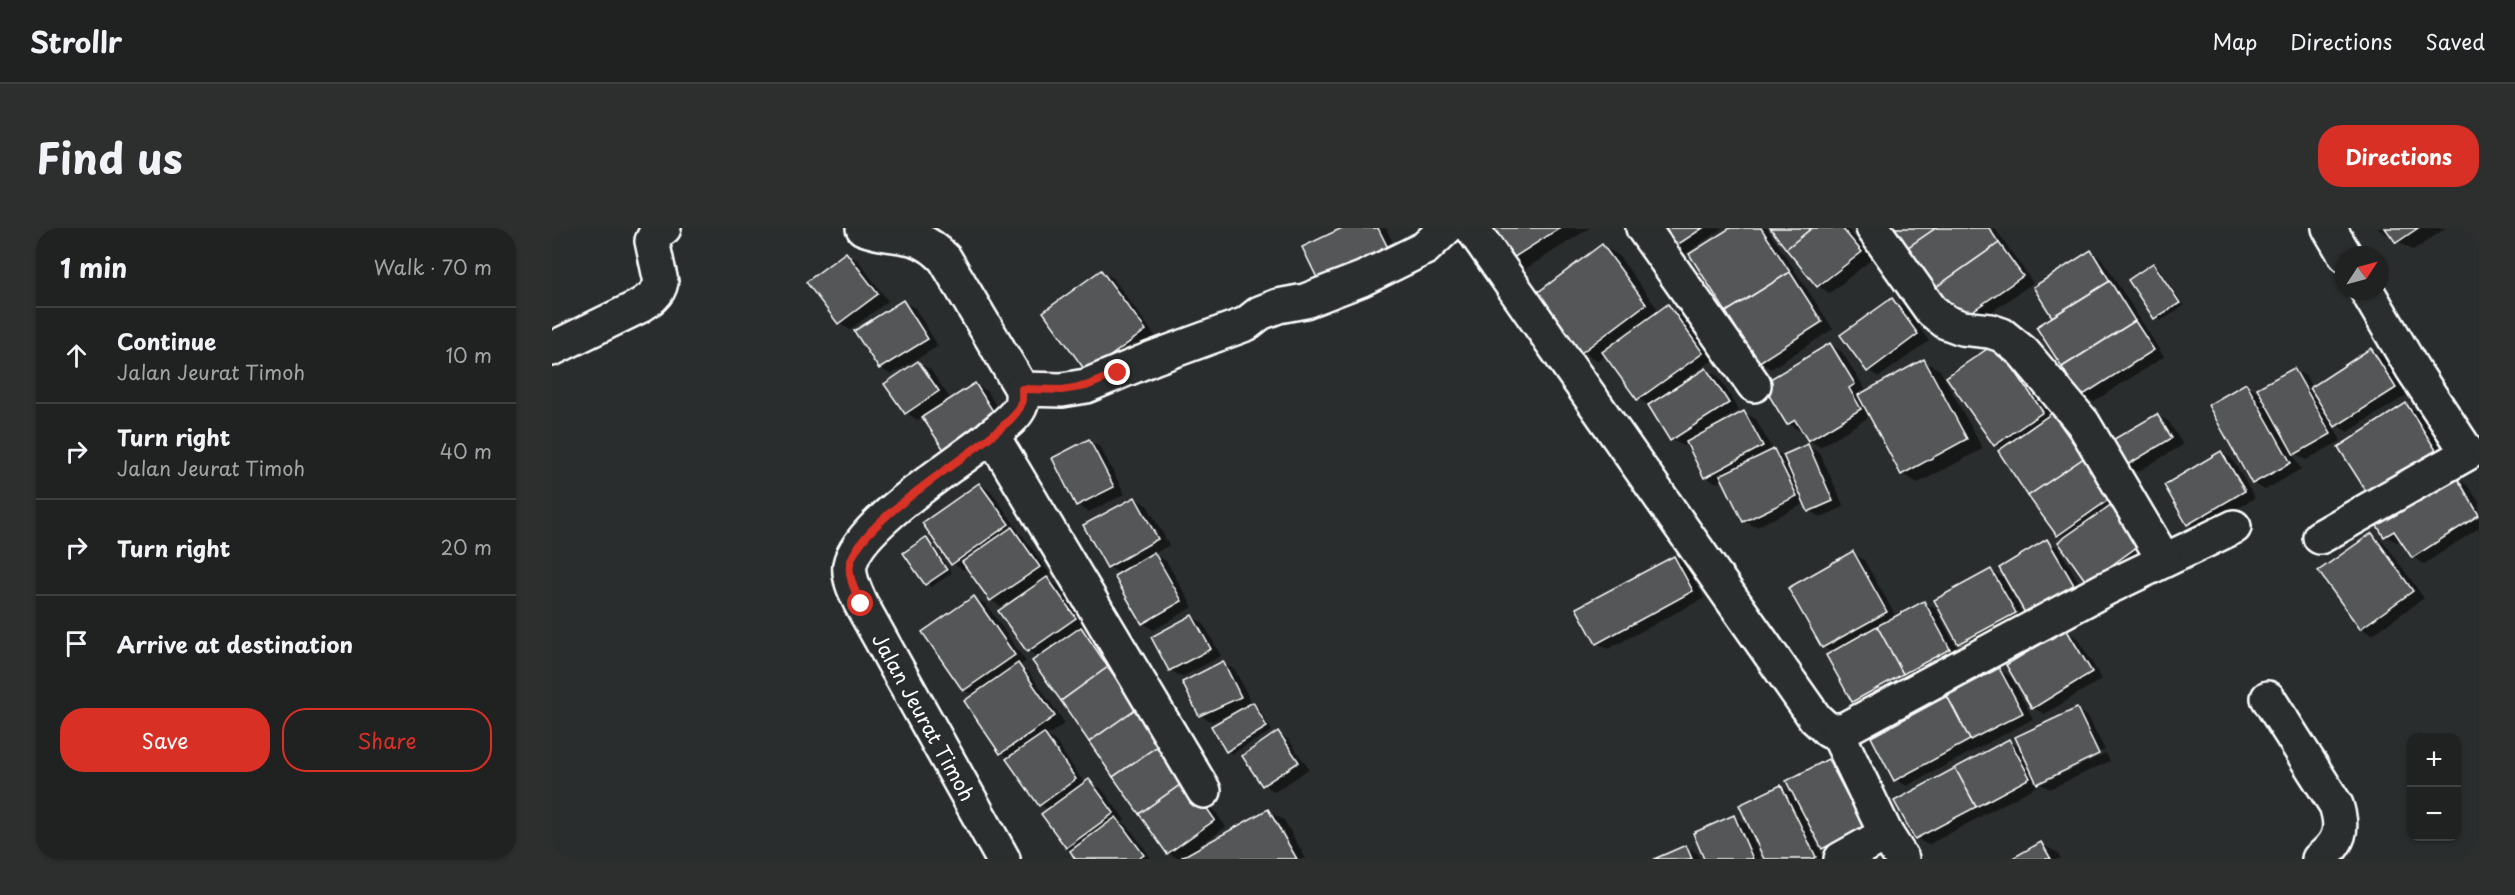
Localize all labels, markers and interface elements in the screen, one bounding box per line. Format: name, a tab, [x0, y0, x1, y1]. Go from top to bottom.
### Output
text: Strollr	[30, 20, 122, 63]
text: Map	[2212, 25, 2257, 57]
text: Directions	[2290, 25, 2392, 57]
text: Saved	[2425, 25, 2485, 57]
text: Find us	[36, 125, 183, 188]
button: Directions	[2318, 125, 2479, 187]
north arrow	[2335, 246, 2389, 300]
text: 1 min	[60, 248, 127, 287]
text: Walk · 70 m	[374, 252, 492, 282]
text: Continue	[117, 324, 216, 357]
icon: ahead	[60, 339, 93, 372]
text: 10 m	[445, 340, 492, 370]
text: Jalan Jeurat Timoh	[117, 357, 305, 387]
route end	[1104, 359, 1130, 385]
text: Turn right	[117, 420, 230, 453]
icon: right	[60, 435, 93, 468]
text: 40 m	[440, 436, 492, 466]
text: Jalan Jeurat Timoh	[117, 453, 305, 483]
icon: right	[60, 531, 93, 564]
text: Turn right	[117, 531, 230, 564]
text: 20 m	[440, 532, 492, 562]
route start	[847, 590, 873, 616]
icon: arrive	[60, 627, 93, 660]
text: Arrive at destination	[117, 627, 353, 660]
street label: Jalan Jeurat Timoh	[865, 627, 983, 807]
button: Save	[60, 708, 270, 772]
button: Share	[282, 708, 492, 772]
map controls	[2407, 733, 2461, 841]
button: +	[2407, 733, 2461, 787]
button: −	[2407, 787, 2461, 841]

